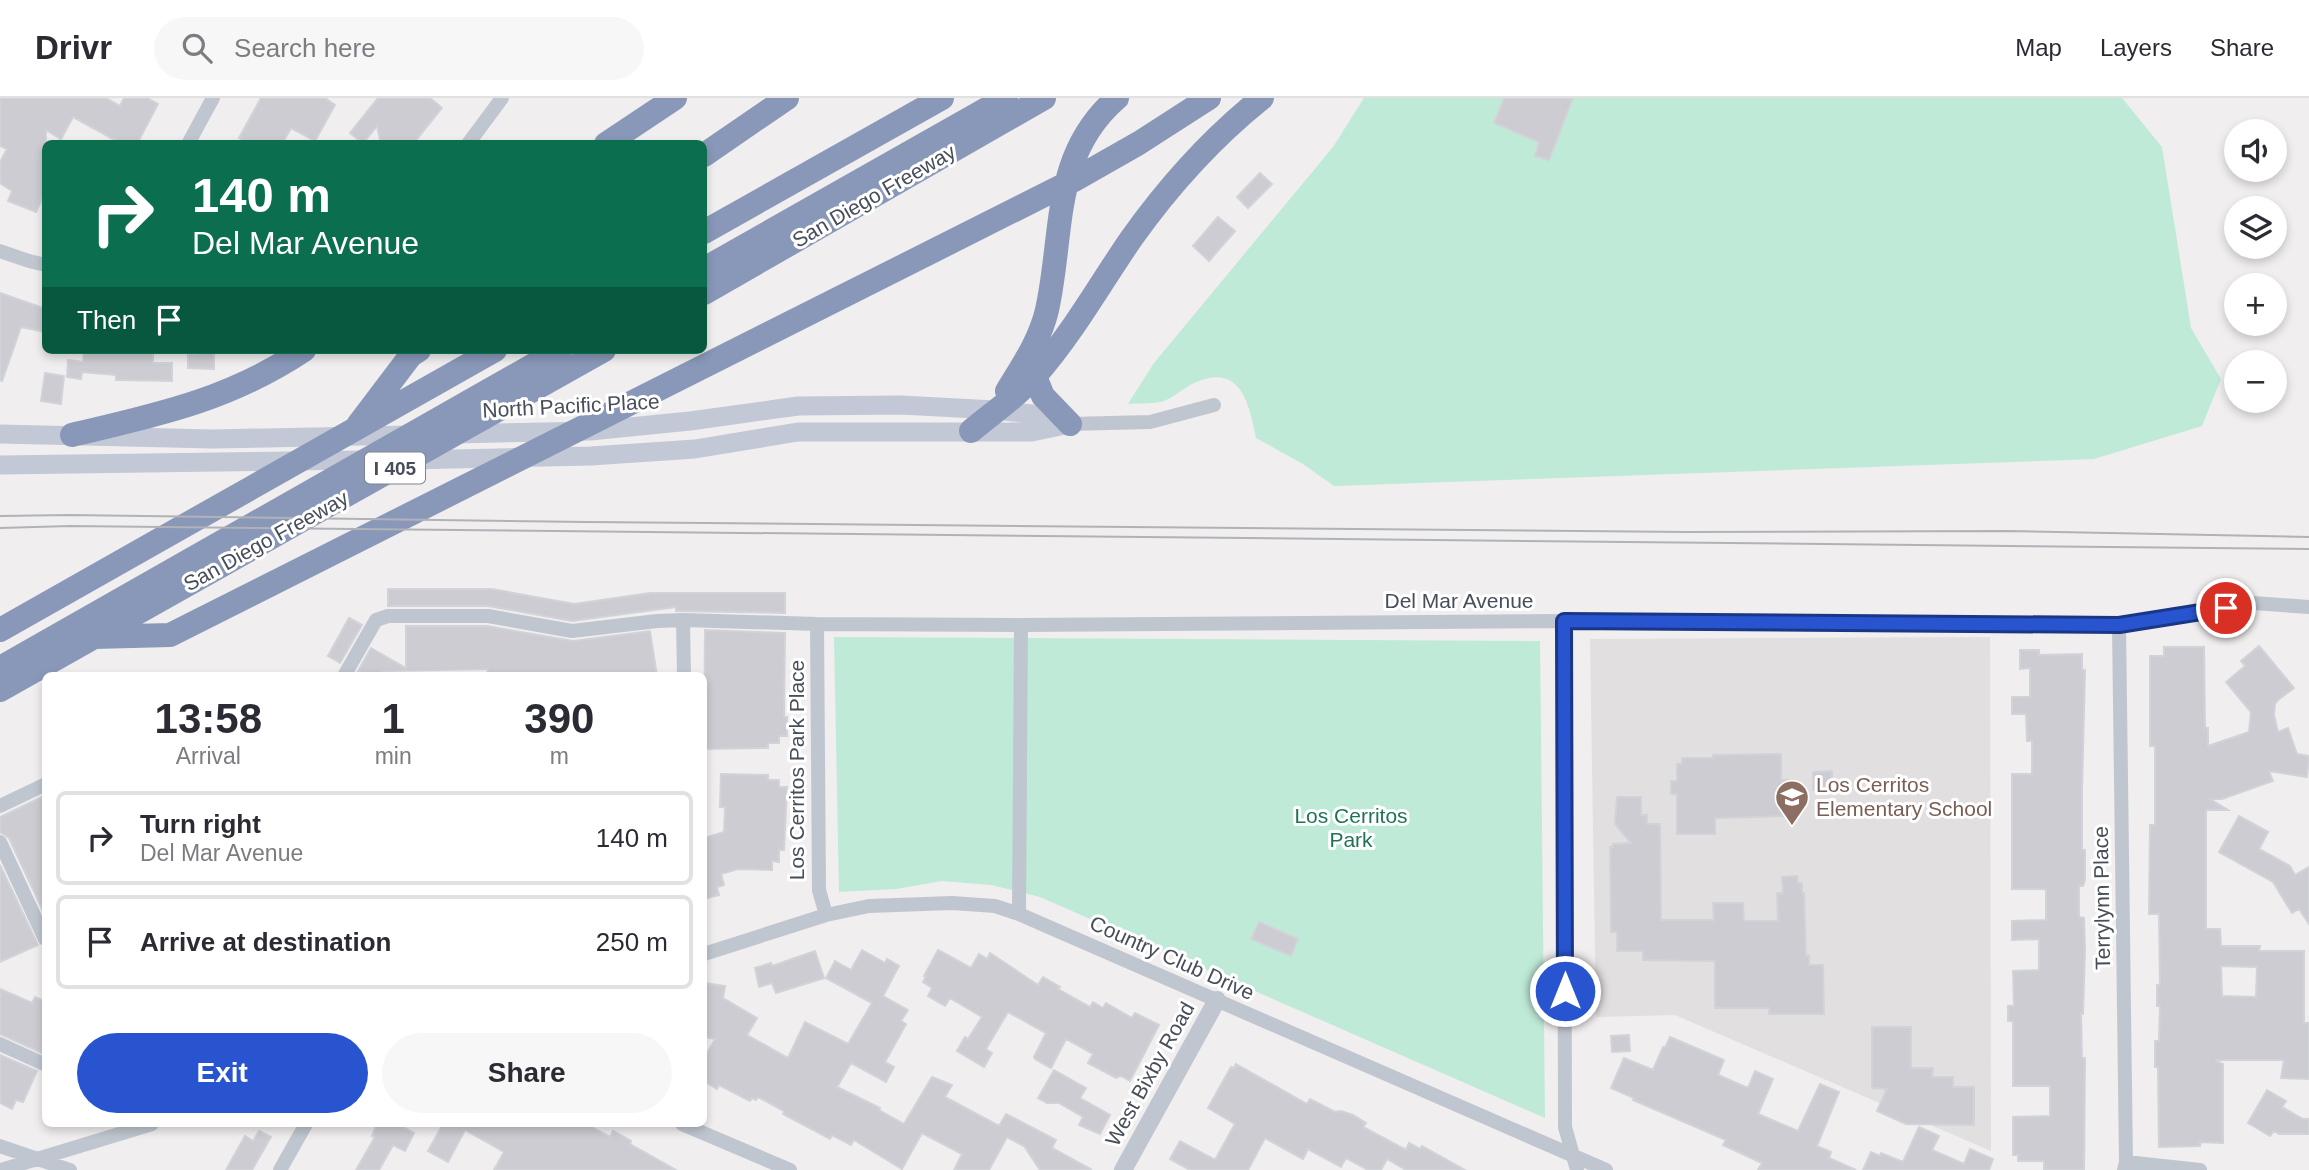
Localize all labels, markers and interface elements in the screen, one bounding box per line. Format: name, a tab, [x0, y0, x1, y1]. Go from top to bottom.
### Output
search box	[154, 17, 644, 80]
text: Drivr	[35, 29, 112, 66]
icon: search	[178, 29, 216, 67]
text: Search here	[234, 33, 376, 63]
text: Map	[2015, 34, 2062, 61]
text: Layers	[2100, 34, 2172, 61]
text: Share	[2210, 34, 2274, 61]
map controls	[2224, 119, 2287, 413]
button: sound	[2224, 119, 2287, 182]
street label: San Diego Freeway	[788, 139, 960, 252]
icon: right	[77, 168, 168, 259]
text: 140 m	[192, 168, 331, 222]
button: layers	[2224, 196, 2287, 259]
text: Del Mar Avenue	[192, 225, 419, 261]
button: +	[2224, 273, 2287, 336]
icon: arrive	[150, 301, 188, 339]
text: Then	[77, 305, 136, 335]
button: −	[2224, 350, 2287, 413]
street label: North Pacific Place	[482, 389, 660, 422]
road number: I 405	[365, 452, 425, 484]
street label: San Diego Freeway	[180, 486, 352, 595]
pin	[2196, 578, 2256, 638]
street label: Del Mar Avenue	[1384, 589, 1534, 612]
icon: arrive	[2207, 589, 2245, 627]
street label: Los Cerritos Park Place	[785, 660, 808, 880]
text: 13:58	[155, 695, 262, 742]
text: 1	[381, 695, 405, 742]
text: 390	[524, 695, 594, 742]
text: Arrival	[176, 743, 241, 769]
text: min	[375, 743, 412, 769]
text: m	[550, 743, 569, 769]
place label: Los Cerritos Elementary School	[1816, 773, 1992, 820]
school or university icon: Los Cerritos Elementary School	[1773, 778, 1811, 827]
park label: Los Cerritos Park	[1294, 804, 1408, 851]
text: Turn right	[140, 809, 261, 839]
icon: right	[81, 819, 119, 857]
text: 140 m	[596, 823, 668, 853]
street label: Terrylynn Place	[2089, 826, 2114, 970]
text: Del Mar Avenue	[140, 840, 303, 866]
street label: Country Club Drive	[1086, 911, 1258, 1004]
icon: arrive	[81, 923, 119, 961]
text: Arrive at destination	[140, 927, 391, 957]
text: 250 m	[596, 927, 668, 957]
position arrow	[1528, 954, 1602, 1028]
street label: West Bixby Road	[1101, 998, 1199, 1150]
button: Exit	[77, 1033, 368, 1113]
button: Share	[382, 1033, 672, 1113]

